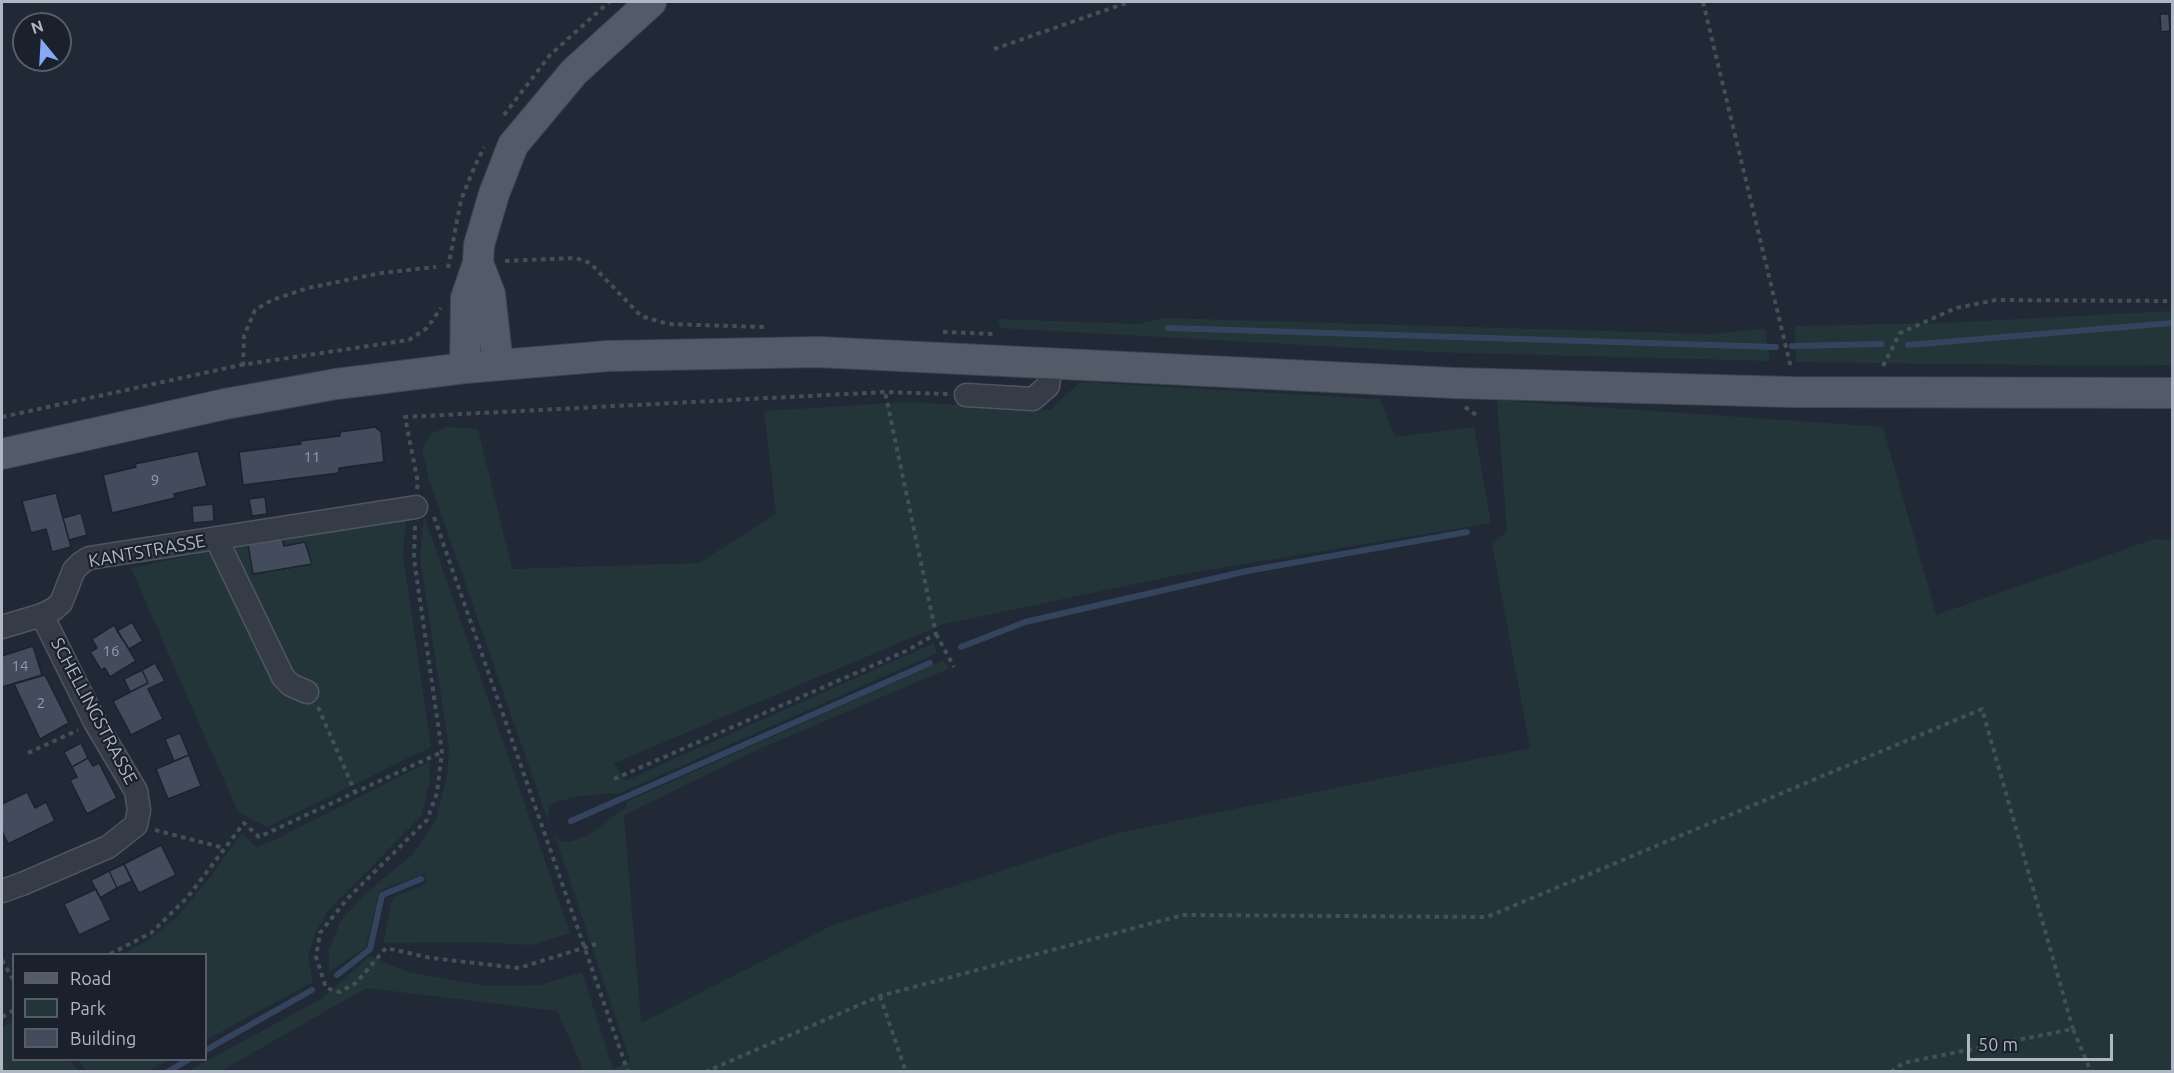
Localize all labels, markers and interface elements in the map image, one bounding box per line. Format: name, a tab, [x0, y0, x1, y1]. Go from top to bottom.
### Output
north arrow	[12, 12, 72, 72]
text: N	[29, 16, 46, 37]
house number: 11	[304, 448, 320, 466]
house number: 9	[151, 471, 159, 489]
street label: KANTSTRASSE	[87, 530, 207, 572]
street label: SCHELLINGSTRASSE	[46, 634, 142, 788]
house number: 16	[103, 642, 119, 660]
house number: 14	[12, 657, 28, 675]
house number: 2	[37, 694, 45, 712]
legend	[12, 953, 207, 1061]
text: Road	[70, 968, 112, 988]
text: Park	[70, 998, 106, 1018]
scale bar	[1970, 1022, 2116, 1060]
text: Building	[70, 1028, 136, 1048]
text: 50 m	[1978, 1034, 2018, 1054]

